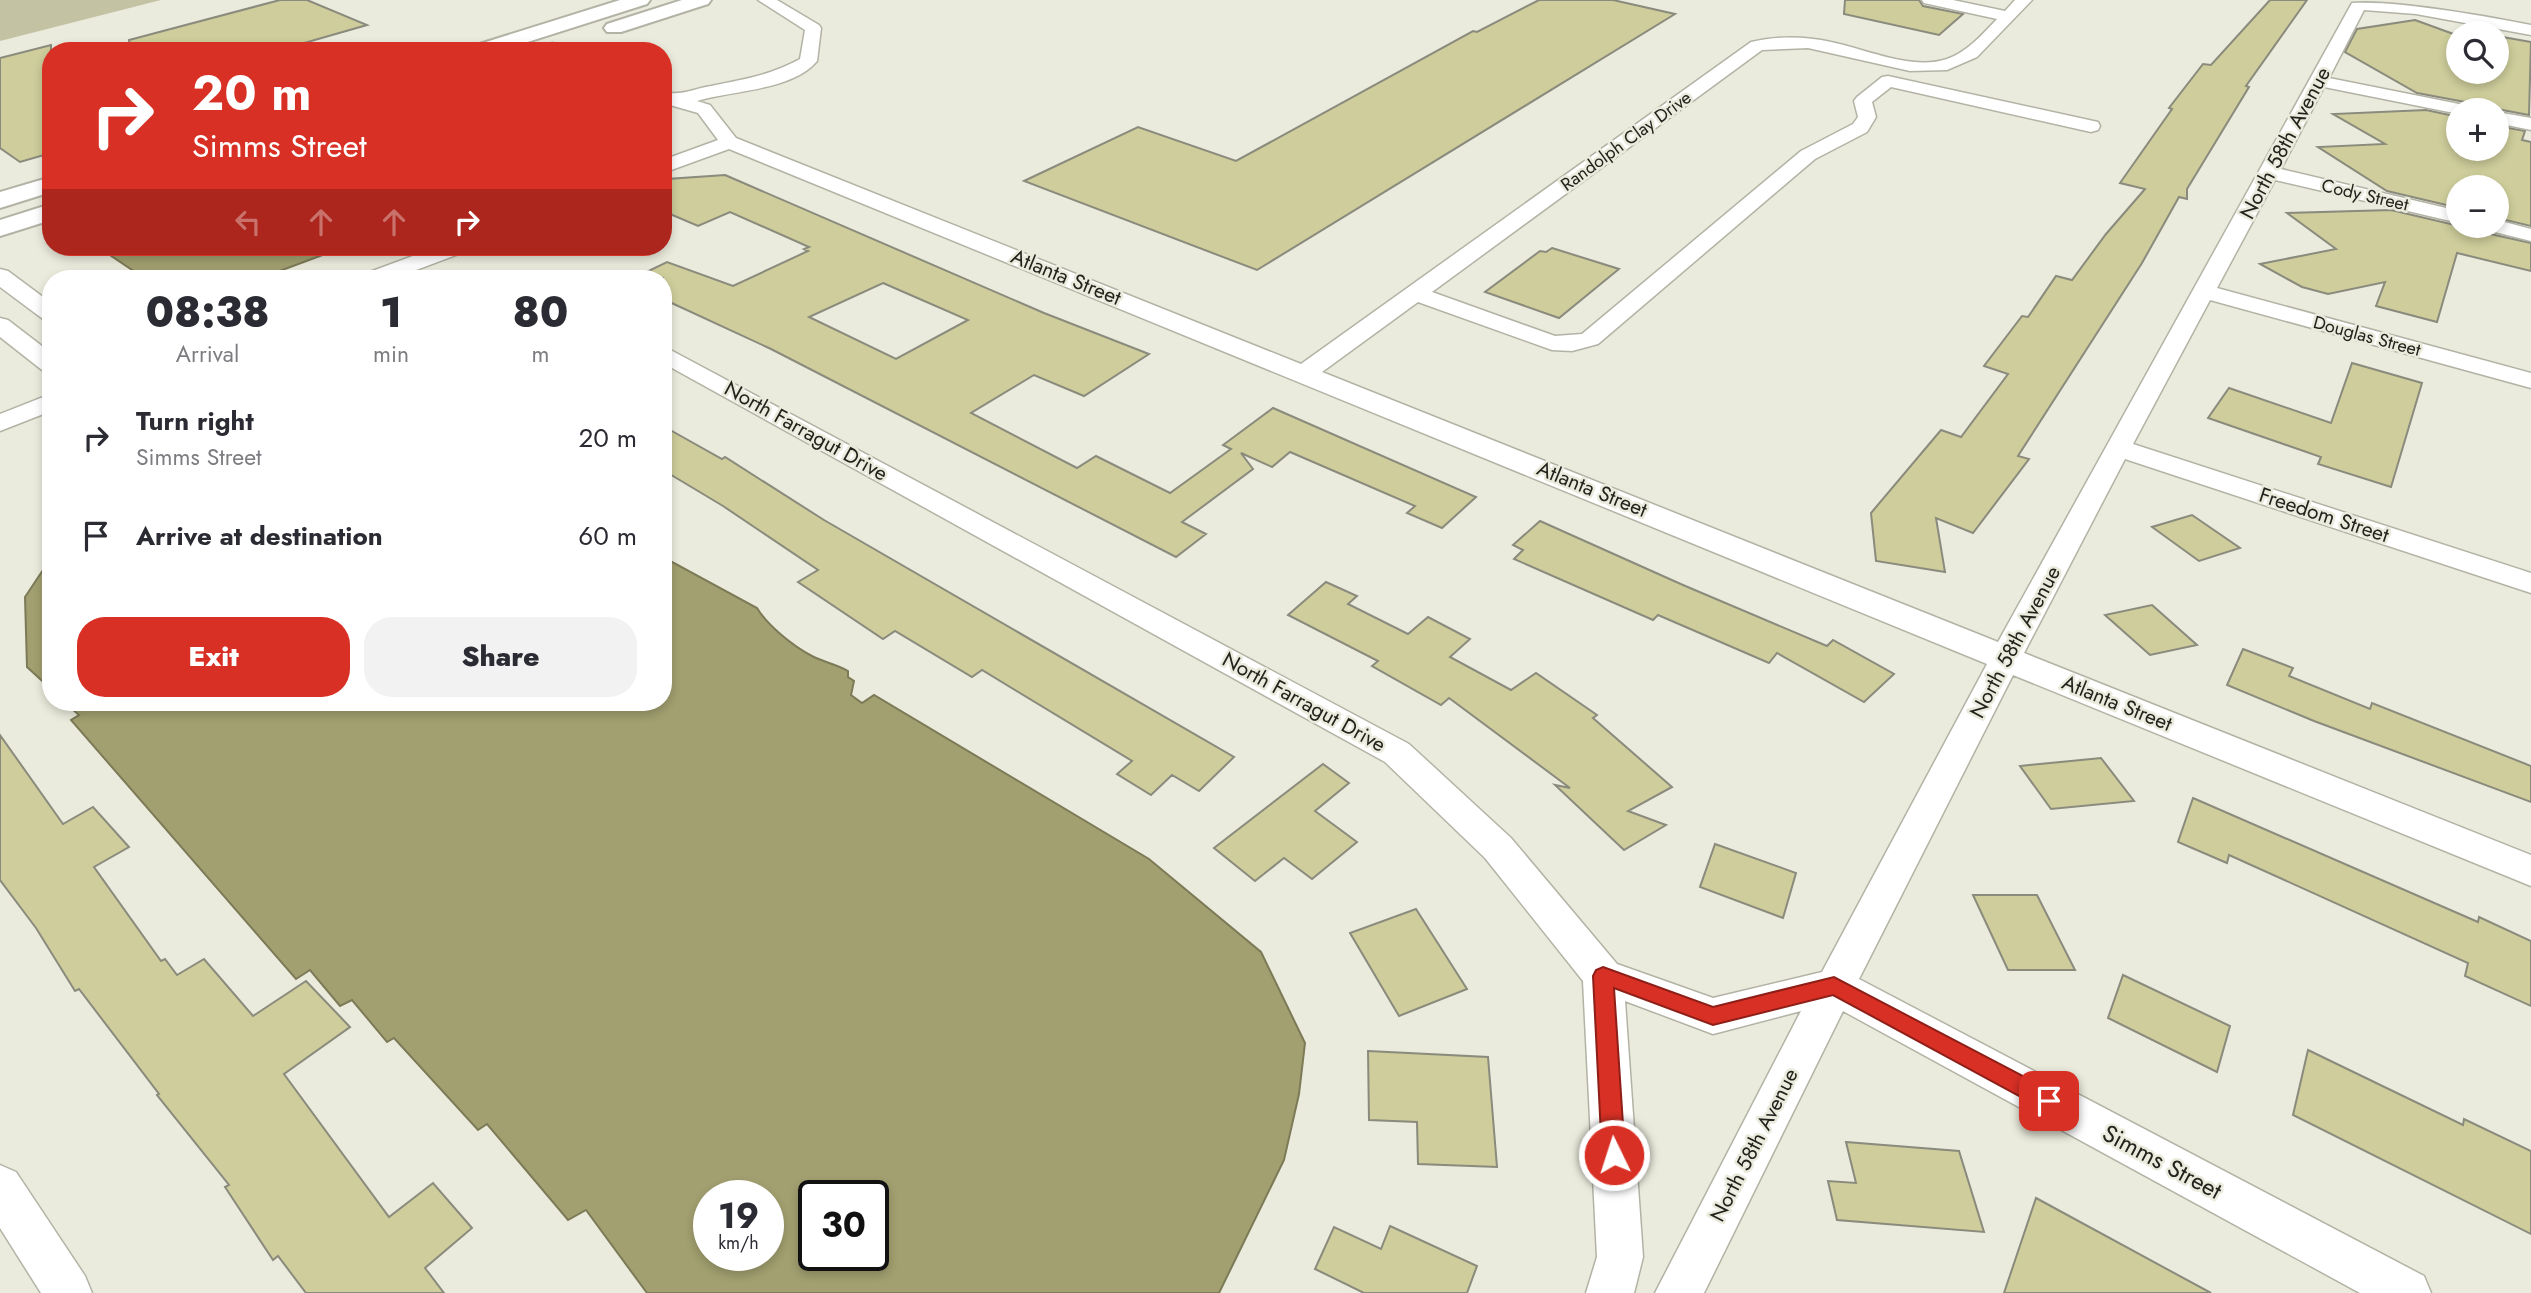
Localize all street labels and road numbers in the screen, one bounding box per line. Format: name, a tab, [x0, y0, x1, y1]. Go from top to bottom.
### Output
street label: North 58th Avenue	[2232, 61, 2338, 224]
street label: Randolph Clay Drive	[1555, 85, 1697, 197]
street label: Cody Street	[2319, 172, 2412, 218]
street label: Atlanta Street	[1006, 241, 1126, 313]
street label: Douglas Street	[2310, 309, 2424, 363]
street label: North Farragut Drive	[719, 374, 893, 489]
street label: Atlanta Street	[1532, 453, 1652, 525]
street label: Freedom Street	[2255, 480, 2393, 550]
street label: North 58th Avenue	[1962, 560, 2068, 723]
street label: North Farragut Drive	[1217, 645, 1391, 760]
street label: Atlanta Street	[2057, 667, 2177, 739]
street label: North 58th Avenue	[1702, 1063, 1806, 1227]
street label: Simms Street	[2096, 1115, 2228, 1208]

